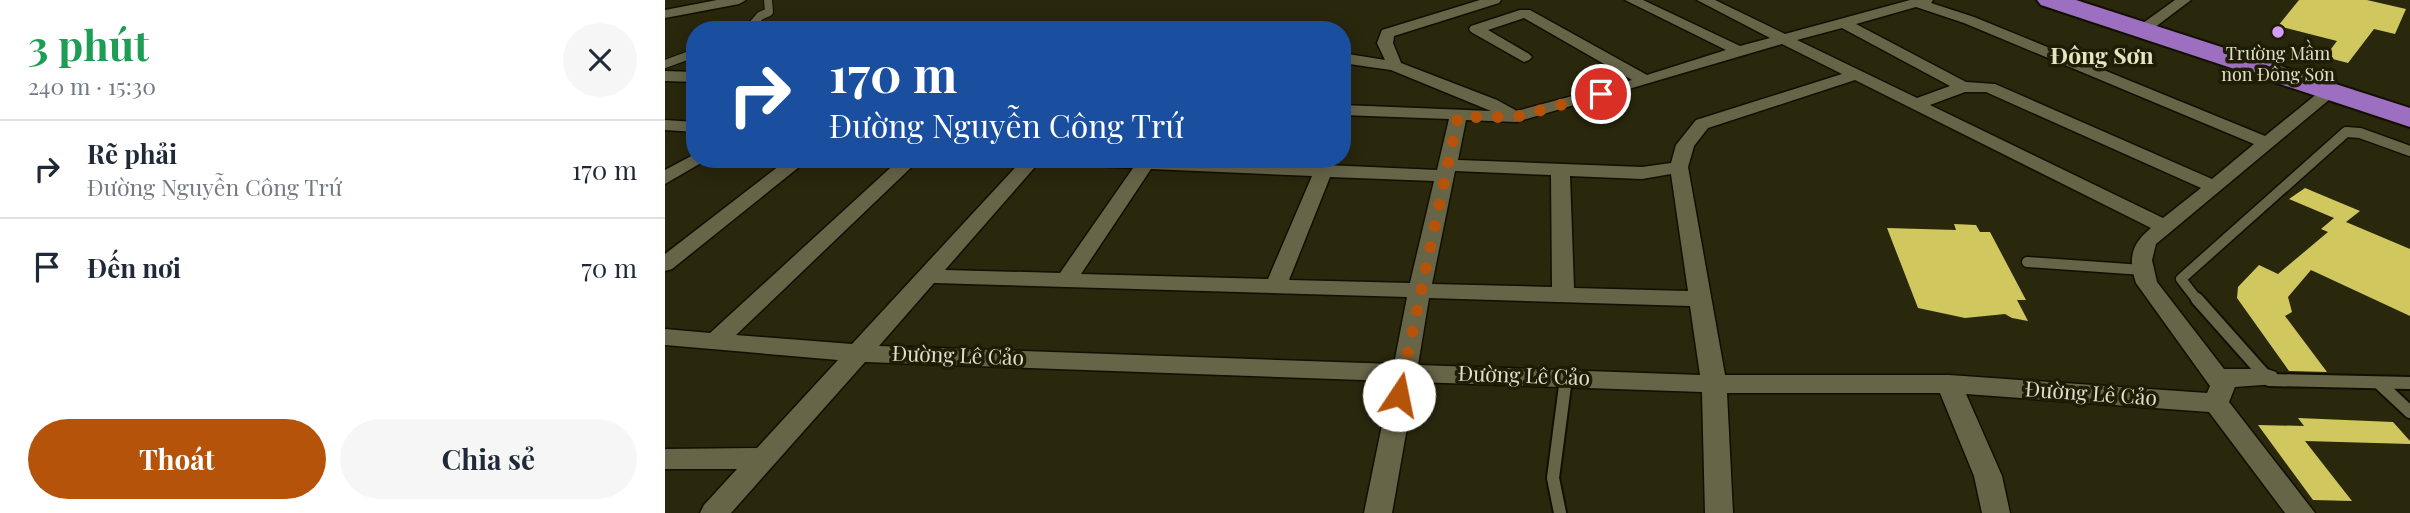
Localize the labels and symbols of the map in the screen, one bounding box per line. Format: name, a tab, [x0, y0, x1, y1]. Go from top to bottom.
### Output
marker: Trường Mầm non Đông Sơn	[2270, 24, 2286, 40]
district label: Đông Sơn	[2050, 39, 2154, 70]
place label: Trường Mầm non Đông Sơn	[2221, 39, 2335, 86]
pin	[1571, 64, 1631, 124]
street label: Đường Lê Cảo	[892, 338, 1025, 370]
position arrow	[1362, 358, 1436, 432]
street label: Đường Lê Cảo	[1458, 358, 1591, 390]
street label: Đường Lê Cảo	[2024, 373, 2158, 411]

